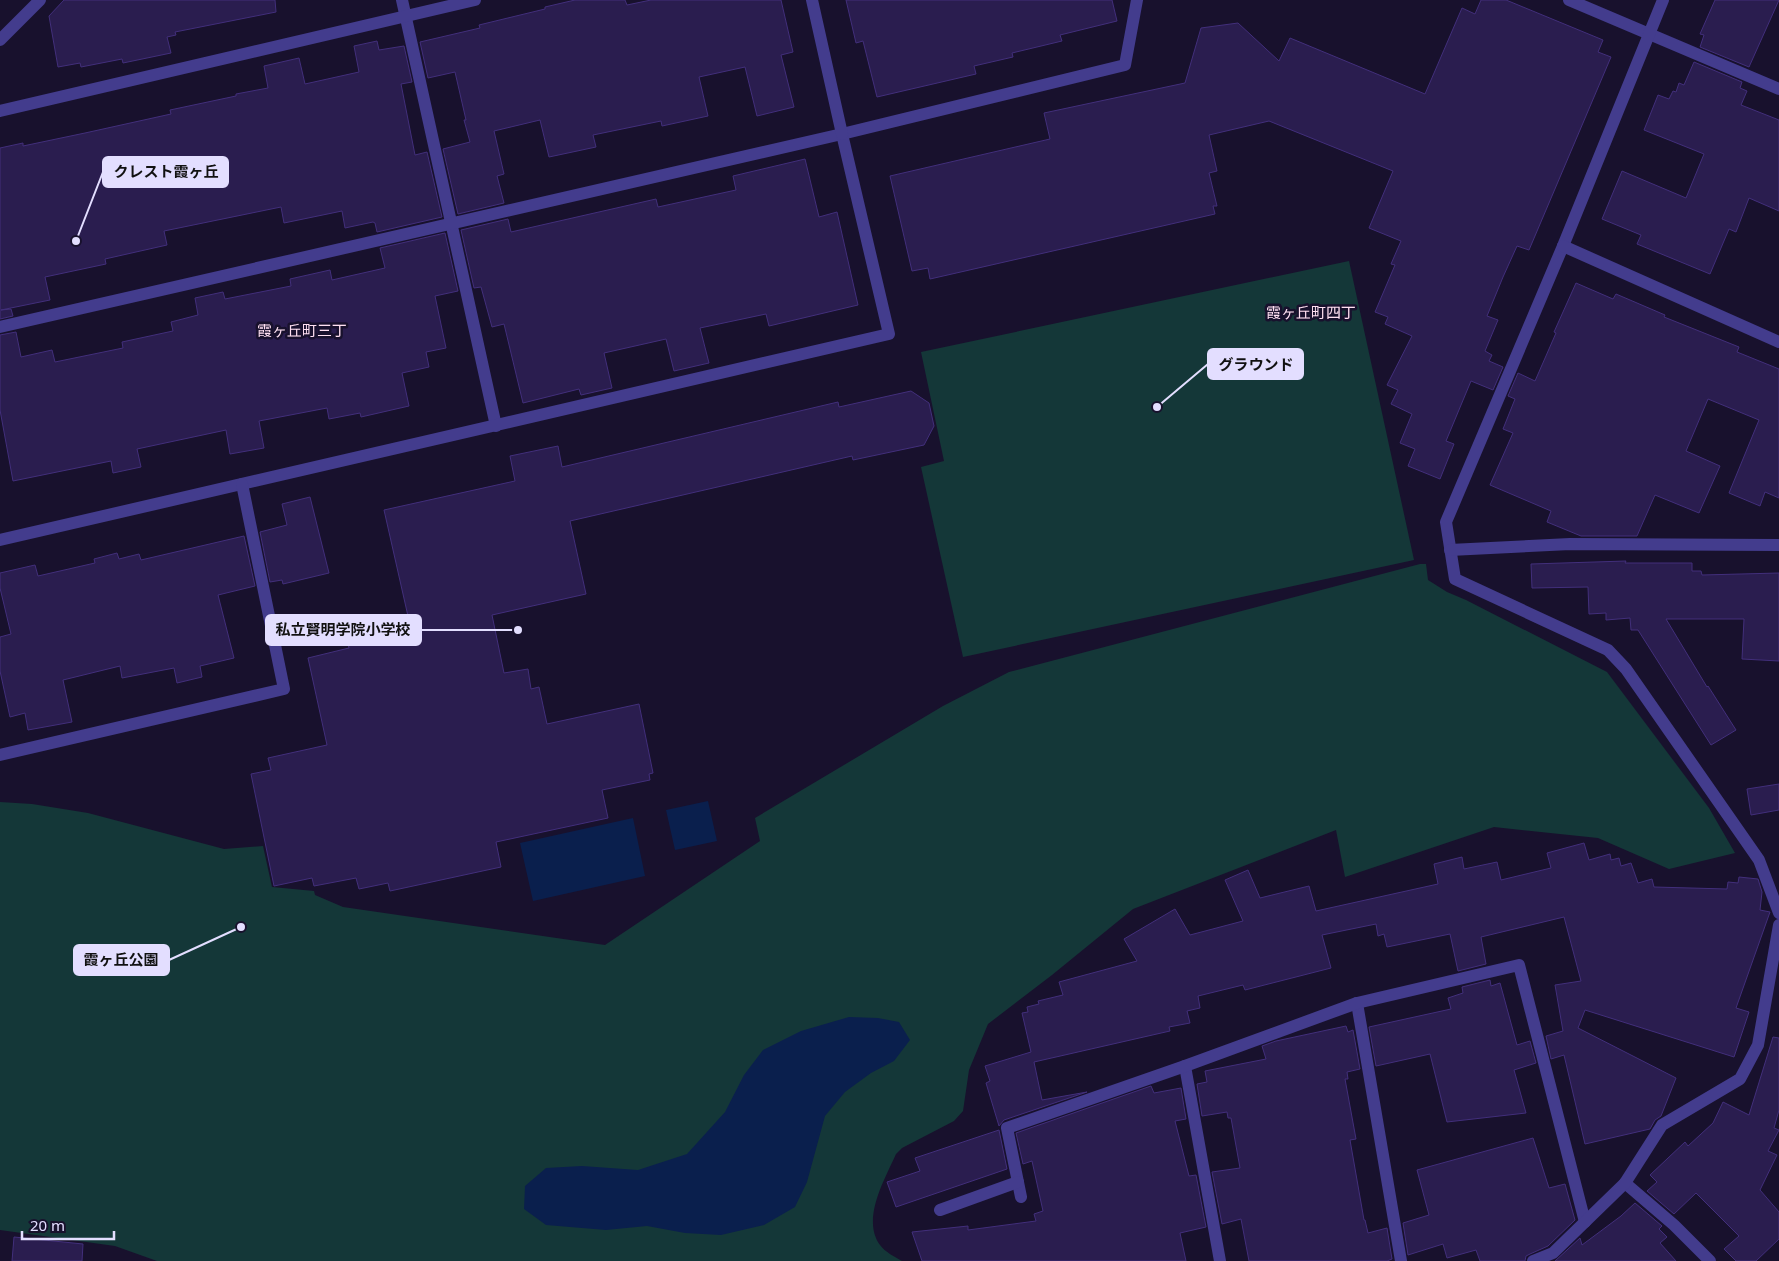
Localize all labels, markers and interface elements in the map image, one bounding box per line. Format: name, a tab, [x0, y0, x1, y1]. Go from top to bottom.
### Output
callout: クレスト霞ヶ丘	[103, 157, 228, 187]
text: クレスト霞ヶ丘	[113, 161, 219, 181]
district label: 霞ヶ丘町四丁	[1266, 302, 1356, 322]
district label: 霞ヶ丘町三丁	[257, 320, 347, 340]
callout: グラウンド	[1208, 349, 1303, 379]
text: グラウンド	[1218, 354, 1294, 374]
callout: 私立賢明学院小学校	[266, 615, 421, 645]
text: 私立賢明学院小学校	[275, 619, 411, 639]
callout: 霞ヶ丘公園	[74, 945, 169, 975]
text: 霞ヶ丘公園	[83, 949, 159, 969]
scale bar	[22, 1208, 115, 1240]
text: 20 m	[30, 1215, 65, 1235]

